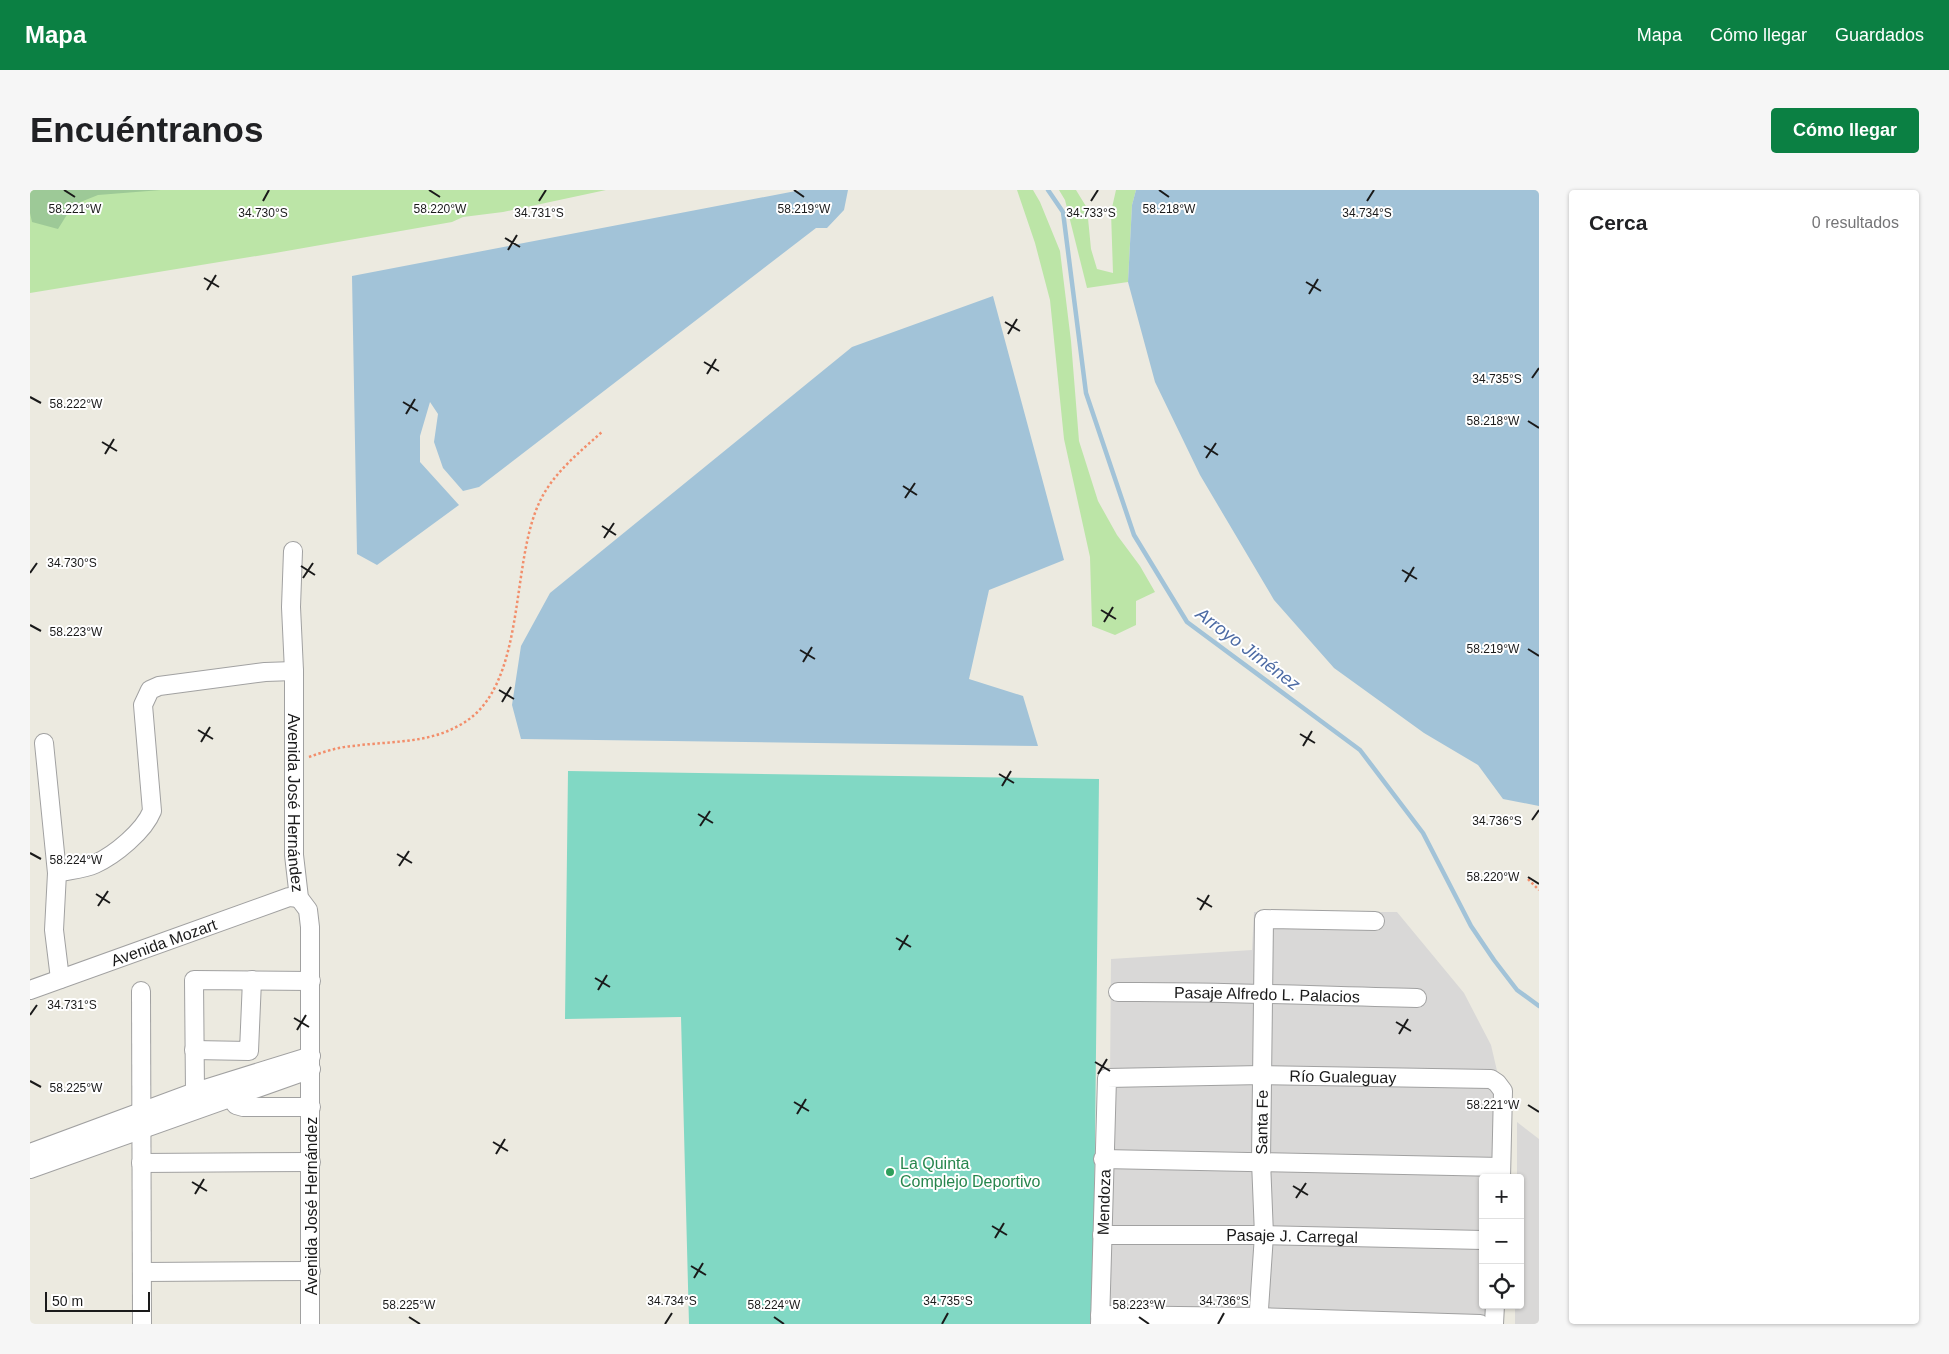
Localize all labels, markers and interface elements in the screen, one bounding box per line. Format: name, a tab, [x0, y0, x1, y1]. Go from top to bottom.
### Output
text: Mapa	[25, 21, 86, 48]
text: Mapa	[1637, 25, 1682, 45]
text: Cómo llegar	[1710, 25, 1807, 45]
text: Guardados	[1835, 25, 1924, 45]
button: Cómo llegar	[1771, 108, 1919, 153]
text: Encuéntranos	[30, 110, 263, 149]
text: 58.221°W	[49, 202, 102, 216]
text: 58.220°W	[414, 202, 467, 216]
text: 58.219°W	[778, 202, 831, 216]
text: 58.218°W	[1143, 202, 1196, 216]
text: 34.730°S	[238, 206, 288, 220]
text: 34.731°S	[514, 206, 564, 220]
text: 34.733°S	[1066, 206, 1116, 220]
text: 34.734°S	[1342, 206, 1392, 220]
text: Cerca	[1589, 211, 1647, 234]
text: 0 resultados	[1812, 214, 1899, 231]
text: 34.735°S	[1472, 372, 1522, 386]
text: 58.222°W	[50, 397, 103, 411]
text: 58.218°W	[1467, 414, 1520, 428]
text: 34.730°S	[47, 556, 97, 570]
water label: Arroyo Jiménez	[1191, 603, 1304, 695]
text: 58.223°W	[50, 625, 103, 639]
text: 58.219°W	[1467, 642, 1520, 656]
street label: Avenida José Hernández	[286, 714, 307, 893]
text: 34.736°S	[1472, 814, 1522, 828]
text: 58.224°W	[50, 853, 103, 867]
text: 58.220°W	[1467, 870, 1520, 884]
street label: Avenida Mozart	[109, 915, 219, 969]
street label: Pasaje Alfredo L. Palacios	[1174, 984, 1360, 1005]
text: 34.731°S	[47, 998, 97, 1012]
street label: Río Gualeguay	[1289, 1067, 1396, 1086]
text: 58.225°W	[50, 1081, 103, 1095]
street label: Santa Fe	[1253, 1090, 1270, 1155]
text: 58.221°W	[1467, 1098, 1520, 1112]
street label: Avenida José Hernández	[303, 1117, 320, 1295]
place label: La Quinta Complejo Deportivo	[900, 1155, 1041, 1190]
marker: La Quinta Complejo Deportivo	[884, 1166, 896, 1178]
street label: Mendoza	[1094, 1169, 1113, 1235]
map controls	[1479, 1174, 1524, 1309]
button: +	[1479, 1174, 1524, 1219]
button: −	[1479, 1219, 1524, 1264]
street label: Pasaje J. Carregal	[1226, 1226, 1358, 1246]
button: locate	[1479, 1264, 1524, 1309]
scale bar	[45, 1289, 150, 1312]
text: 50 m	[52, 1293, 83, 1309]
text: 34.734°S	[647, 1294, 697, 1308]
text: 34.735°S	[923, 1294, 973, 1308]
text: 34.736°S	[1199, 1294, 1249, 1308]
text: 58.225°W	[383, 1298, 436, 1312]
text: 58.224°W	[748, 1298, 801, 1312]
text: 58.223°W	[1113, 1298, 1166, 1312]

